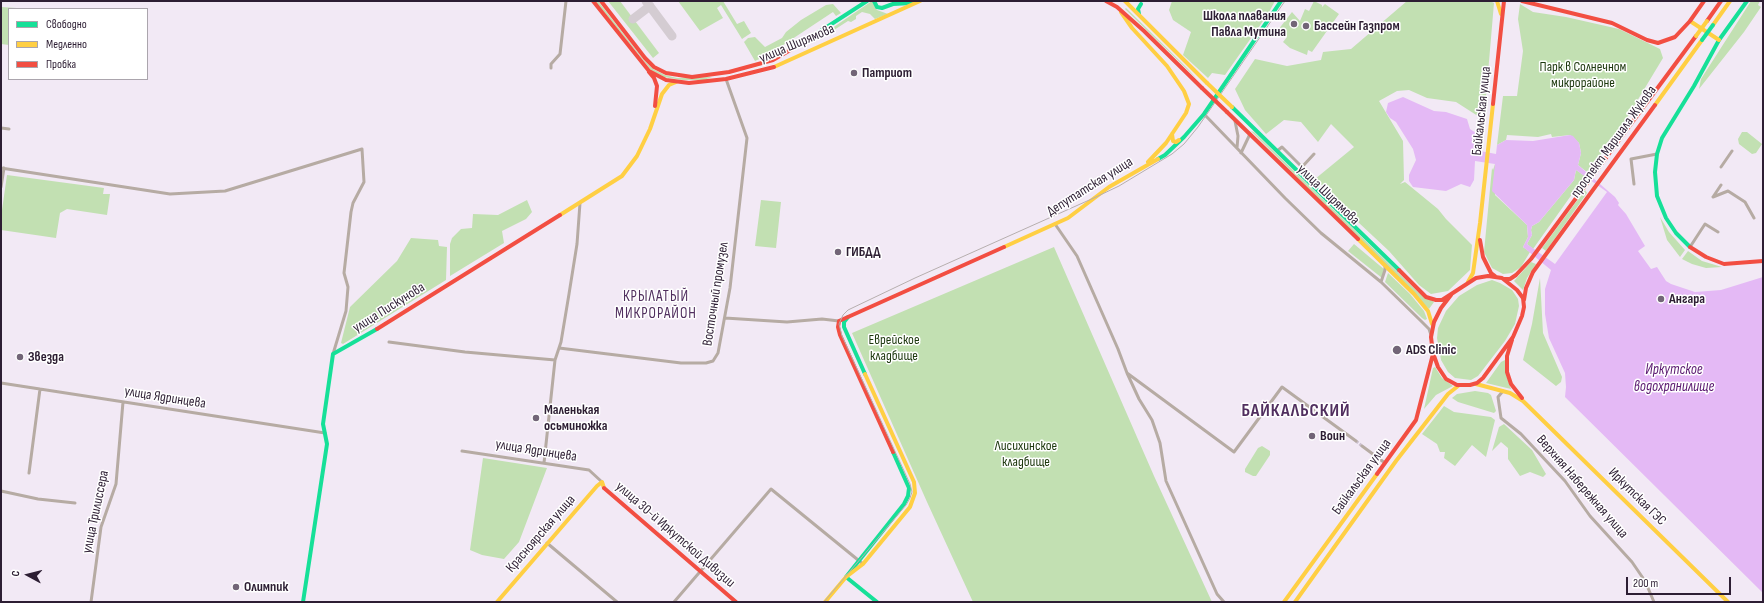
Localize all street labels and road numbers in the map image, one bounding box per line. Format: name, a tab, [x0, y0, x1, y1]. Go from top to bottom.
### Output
street label: улица Ширямова	[757, 21, 837, 67]
street label: Байкальская улица	[1469, 66, 1495, 156]
street label: проспект Маршала Жукова	[1568, 83, 1660, 201]
street label: Депутатская улица	[1044, 154, 1136, 220]
street label: улица Ширямова	[1293, 161, 1363, 229]
street label: Восточный промузел	[699, 241, 733, 347]
street label: улица Пискунова	[350, 279, 428, 337]
street label: улица Ядринцева	[123, 383, 207, 413]
street label: Верхняя Набережная улица	[1533, 432, 1631, 542]
street label: улица Ядринцева	[494, 436, 578, 466]
street label: Байкальская улица	[1329, 436, 1395, 518]
street label: Иркутская ГЭС	[1605, 465, 1669, 529]
street label: улица Трилиссера	[79, 469, 113, 555]
street label: улица 30-й Иркутской Дивизии	[612, 478, 738, 592]
street label: Красноярская улица	[503, 492, 579, 576]

